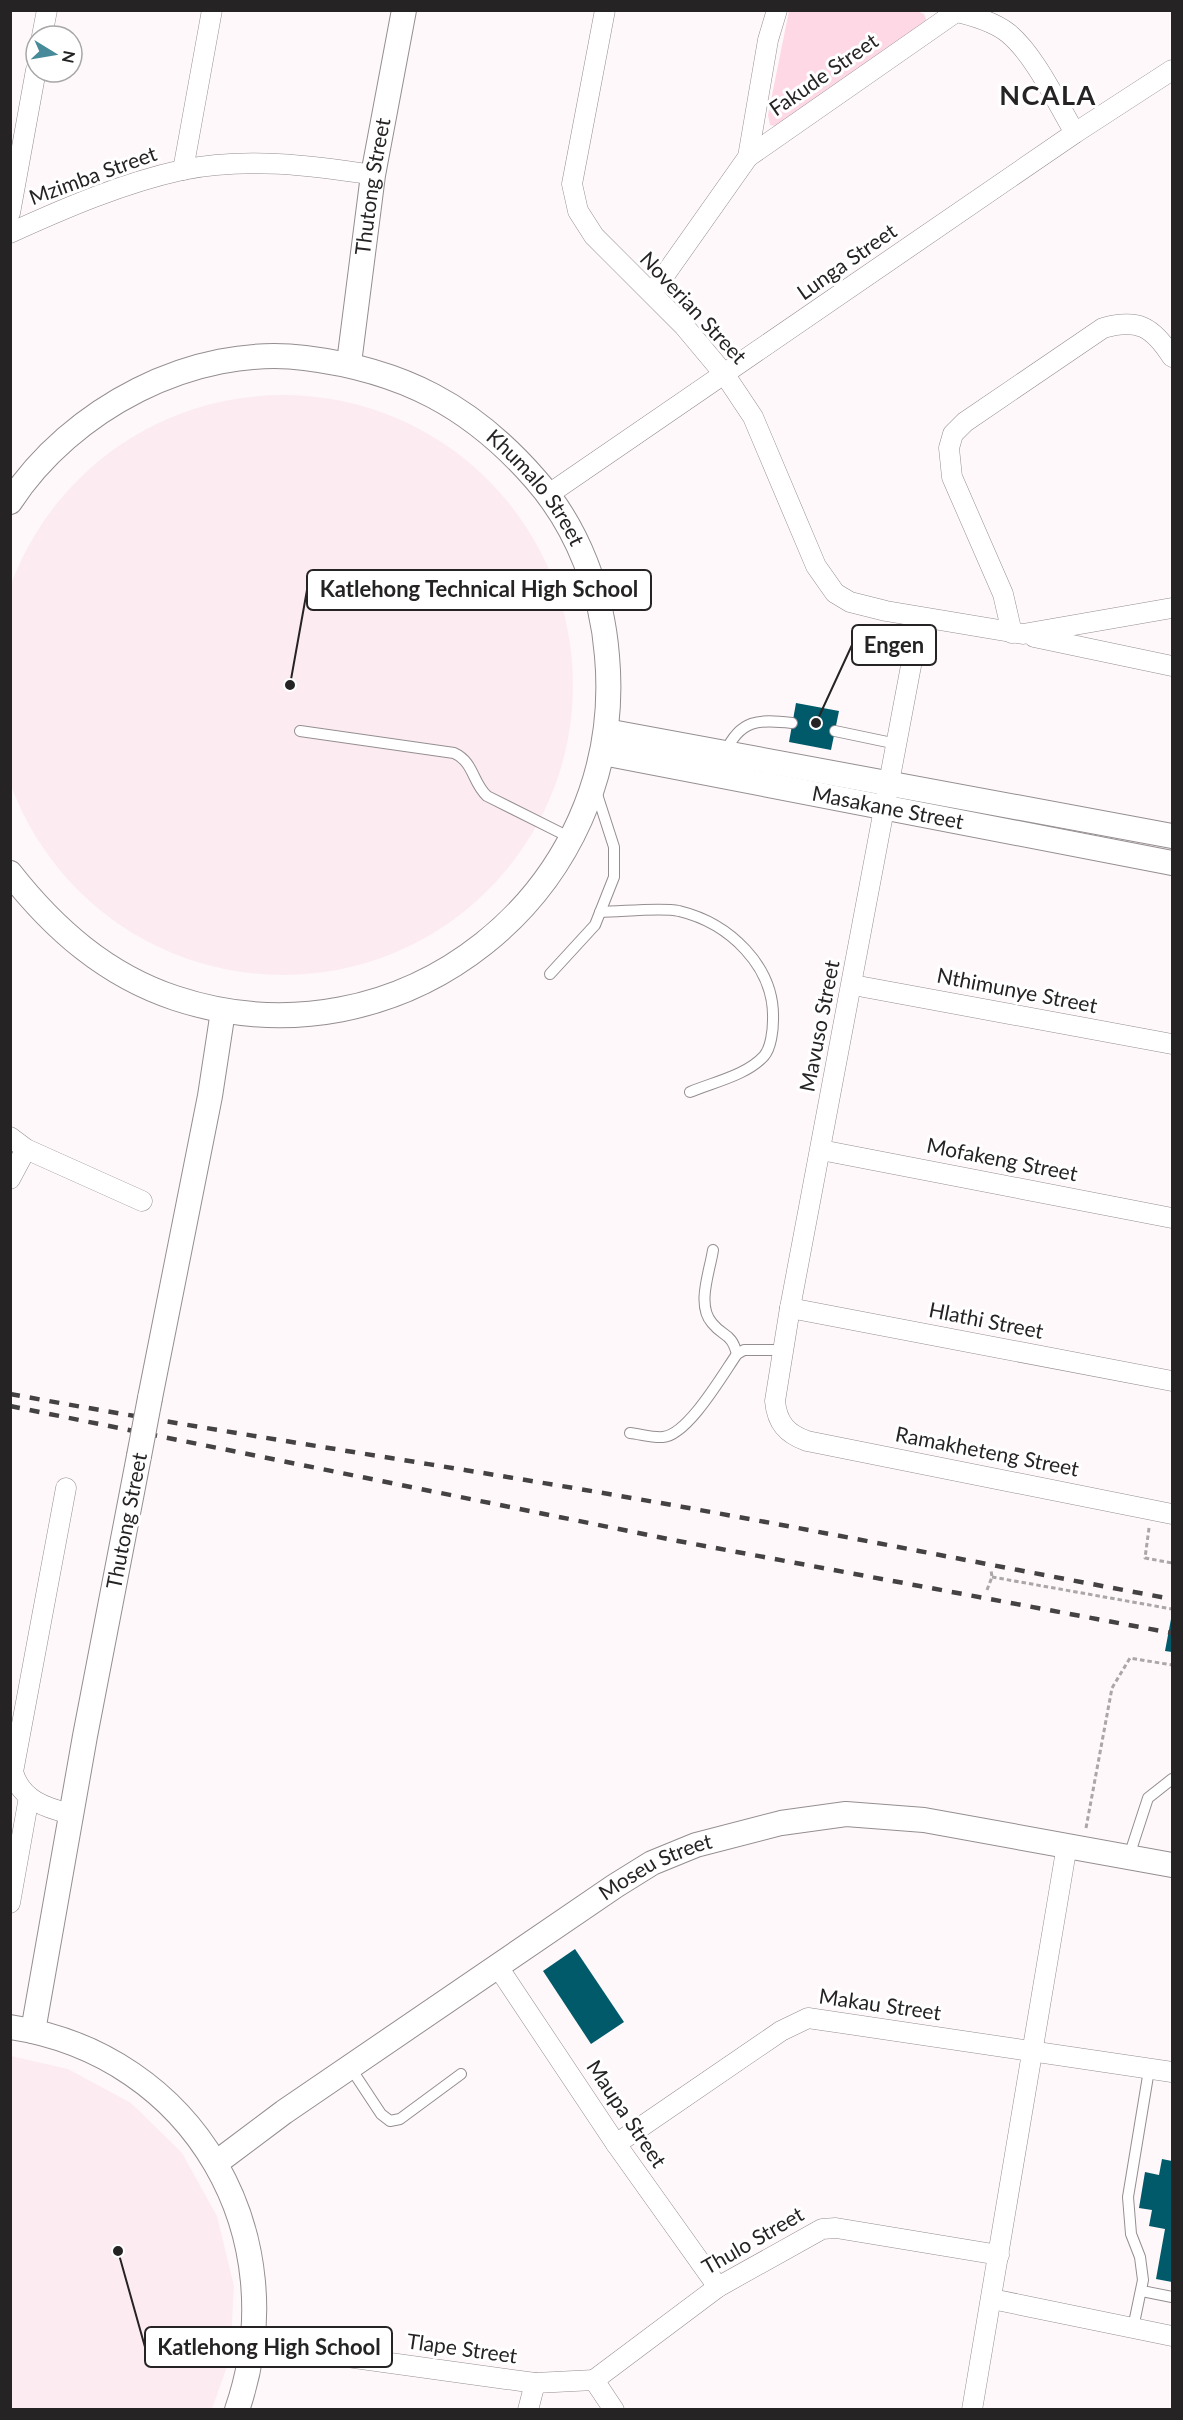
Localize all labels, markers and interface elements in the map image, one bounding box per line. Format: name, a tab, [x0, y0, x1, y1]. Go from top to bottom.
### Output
north arrow	[24, 24, 84, 84]
street label: Fakude Street	[764, 27, 883, 120]
text: N	[59, 49, 80, 65]
district label: NCALA	[999, 78, 1097, 111]
street label: Thutong Street	[349, 115, 395, 256]
street label: Mzimba Street	[25, 140, 160, 209]
street label: Lunga Street	[792, 217, 901, 304]
street label: Noverian Street	[636, 246, 753, 369]
street label: Khumalo Street	[482, 423, 591, 550]
callout: Katlehong Technical High School	[307, 570, 651, 610]
text: Katlehong Technical High School	[320, 575, 638, 602]
callout: Engen	[852, 625, 936, 665]
text: Engen	[864, 631, 924, 658]
street label: Masakane Street	[810, 780, 966, 834]
street label: Mavuso Street	[794, 957, 844, 1094]
street label: Nthimunye Street	[935, 962, 1100, 1017]
street label: Mofakeng Street	[925, 1132, 1080, 1185]
street label: Hlathi Street	[927, 1296, 1046, 1343]
street label: Ramakheteng Street	[893, 1420, 1082, 1481]
street label: Thutong Street	[100, 1450, 151, 1591]
street label: Moseu Street	[593, 1827, 715, 1904]
street label: Makau Street	[818, 1983, 943, 2025]
street label: Maupa Street	[582, 2055, 673, 2172]
street label: Thulo Street	[697, 2200, 808, 2279]
callout: Katlehong High School	[145, 2327, 392, 2367]
street label: Tlape Street	[405, 2327, 519, 2368]
text: Katlehong High School	[157, 2333, 381, 2360]

